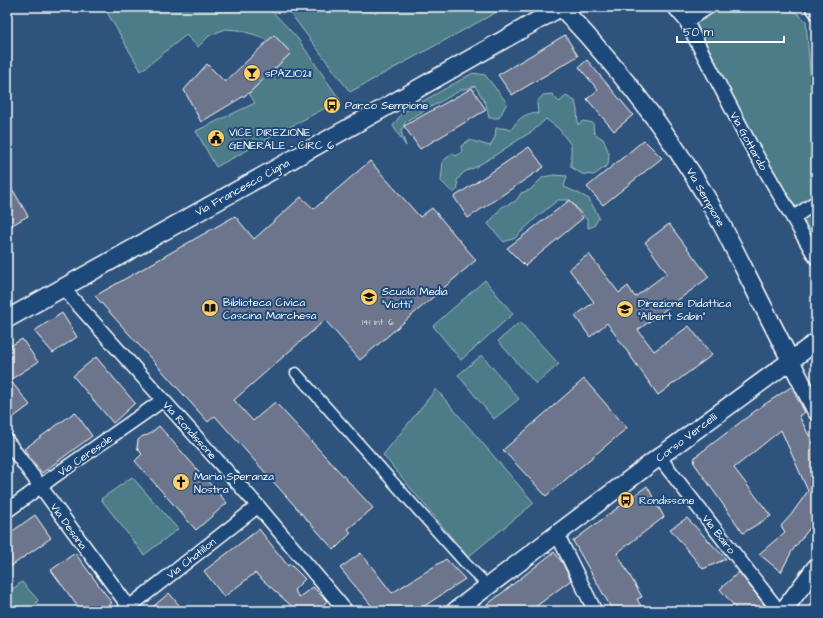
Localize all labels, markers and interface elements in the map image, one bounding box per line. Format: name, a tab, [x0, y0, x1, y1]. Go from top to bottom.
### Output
scale bar	[677, 18, 784, 44]
text: 50 m	[683, 24, 714, 41]
bar icon: sPAZIO211	[242, 63, 262, 83]
place label: sPAZIO211	[265, 66, 312, 81]
bus stop icon: Parco Sempione	[322, 95, 342, 115]
place label: Parco Sempione	[345, 98, 428, 113]
street label: Via Gottardo	[726, 109, 771, 174]
place label: VICE DIREZIONE GENERALE - CIRC 6	[229, 125, 334, 153]
public building icon: VICE DIREZIONE GENERALE - CIRC 6	[206, 128, 226, 148]
street label: Via Francesco Cigna	[192, 155, 293, 220]
street label: Via Sempione	[683, 165, 728, 229]
place label: Scuola Media "Viotti"	[382, 284, 448, 312]
school or university icon: Scuola Media "Viotti"	[359, 287, 379, 307]
place label: Biblioteca Civica Cascina Marchesa	[223, 295, 317, 323]
place label: Direzione Didattica "Albert Sabin"	[638, 296, 732, 324]
library icon: Biblioteca Civica Cascina Marchesa	[200, 298, 220, 318]
school or university icon: Direzione Didattica "Albert Sabin"	[615, 299, 635, 319]
house number: 141 int. 6	[362, 316, 394, 329]
street label: Via Rondissone	[159, 398, 220, 463]
street label: Corso Vercelli	[653, 409, 720, 465]
street label: Via Ceresole	[55, 431, 116, 480]
place label: Maria Speranza Nostra	[194, 469, 274, 497]
church icon: Maria Speranza Nostra	[171, 472, 191, 492]
bus stop icon: Rondissone	[616, 490, 636, 510]
place label: Rondissone	[639, 493, 695, 508]
street label: Via Desana	[47, 500, 91, 553]
street label: Via Bairo	[699, 512, 739, 558]
street label: Via Chatillon	[164, 534, 219, 582]

